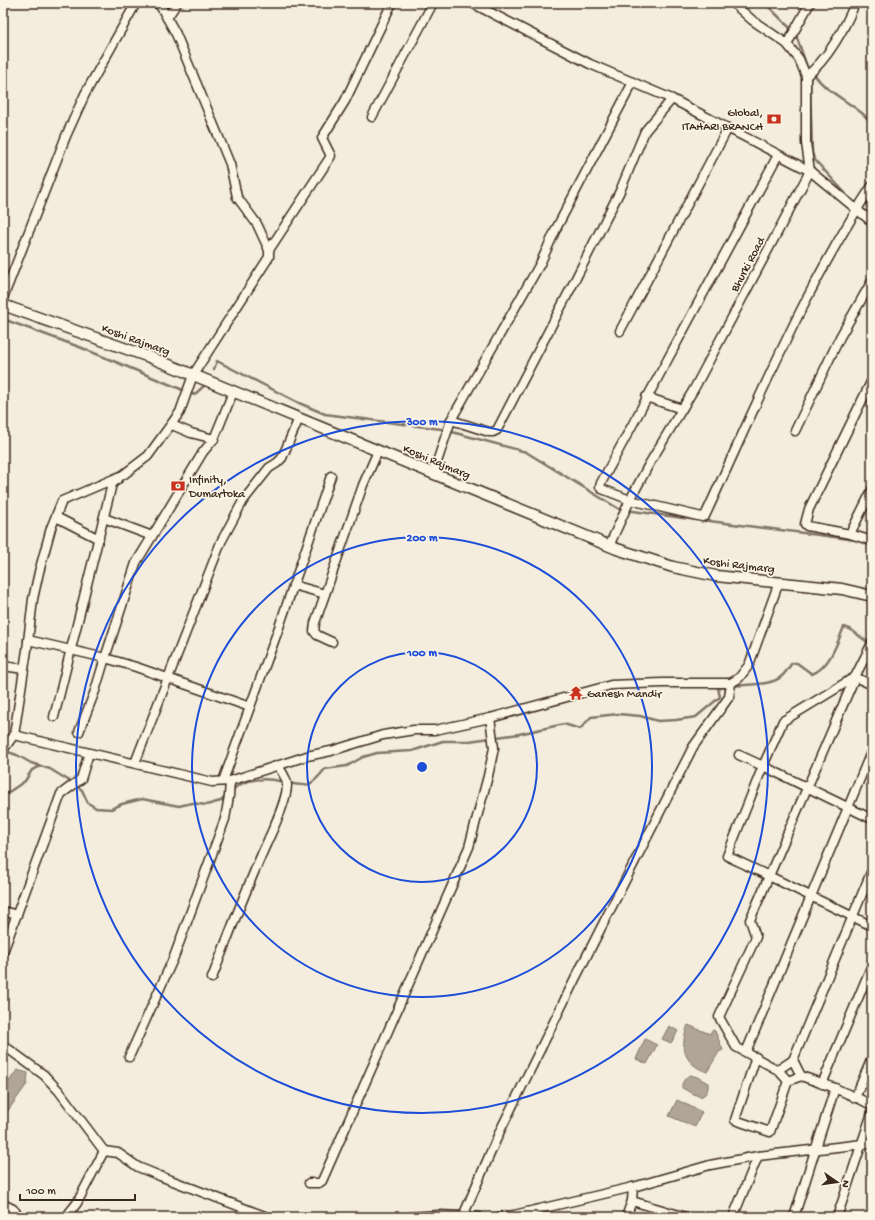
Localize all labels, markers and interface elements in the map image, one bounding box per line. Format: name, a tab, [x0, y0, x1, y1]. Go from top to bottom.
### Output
place label: Global, ITAHARI BRANCH	[682, 107, 763, 135]
bank icon: Global, ITAHARI BRANCH	[766, 111, 782, 127]
street label: Bhurki Road	[728, 235, 769, 295]
street label: Koshi Rajmarg	[99, 322, 172, 360]
text: 300 m	[405, 416, 438, 430]
street label: Koshi Rajmarg	[400, 442, 472, 483]
place label: Infinity, Dumartoka	[188, 474, 245, 502]
bank icon: Infinity, Dumartoka	[170, 478, 186, 494]
text: 200 m	[407, 532, 438, 546]
street label: Koshi Rajmarg	[702, 555, 775, 577]
text: 100 m	[406, 647, 437, 661]
temple icon: Ganesh Mandir	[568, 685, 584, 701]
place label: Ganesh Mandir	[587, 688, 663, 702]
centre of rings	[415, 760, 429, 774]
north arrow	[817, 1162, 857, 1202]
scale bar	[20, 1176, 135, 1202]
text: N	[838, 1179, 851, 1189]
text: 100 m	[25, 1185, 56, 1199]

